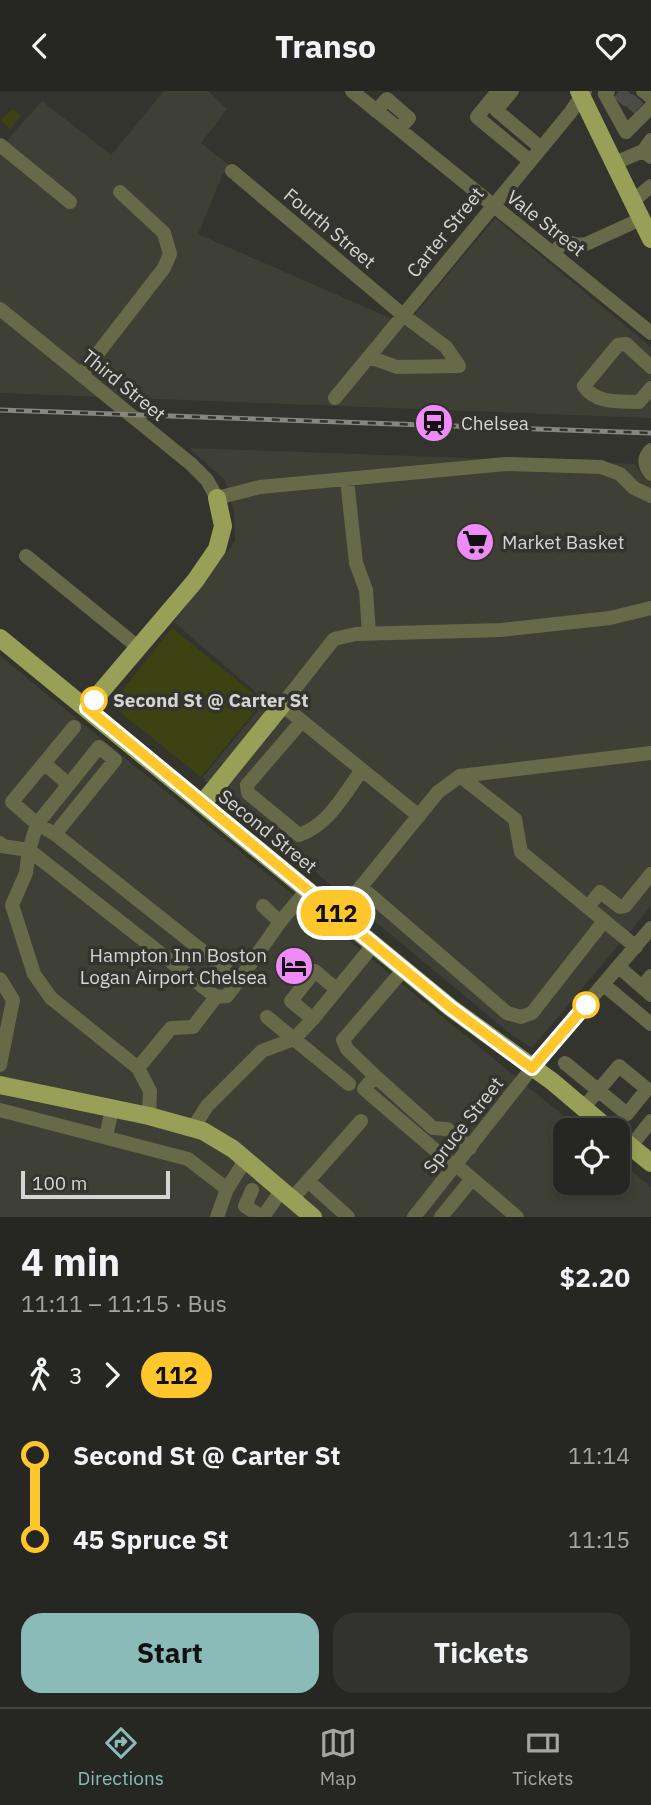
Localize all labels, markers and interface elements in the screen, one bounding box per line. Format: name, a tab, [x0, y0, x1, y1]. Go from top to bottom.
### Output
text: Transo	[275, 25, 376, 67]
icon: back	[21, 27, 59, 65]
icon: heart	[592, 27, 630, 65]
street label: Carter Street	[401, 182, 489, 282]
street label: Fourth Street	[279, 183, 381, 273]
street label: Vale Street	[502, 185, 590, 261]
street label: Third Street	[77, 344, 171, 426]
station icon: Chelsea	[413, 402, 455, 444]
place label: Chelsea	[461, 411, 529, 435]
supermarket icon: Market Basket	[454, 521, 496, 563]
place label: Market Basket	[502, 530, 624, 554]
marker: Second St @ Carter St	[81, 687, 107, 713]
place label: Second St @ Carter St	[113, 688, 309, 712]
street label: Second Street	[214, 784, 322, 878]
line badge: 112	[296, 890, 376, 936]
text: 112	[314, 897, 358, 929]
place label: Hampton Inn Boston Logan Airport Chelsea	[80, 943, 267, 989]
hotel icon: Hampton Inn Boston Logan Airport Chelsea	[273, 945, 315, 987]
unlabelled marker	[573, 992, 599, 1018]
street label: Spruce Street	[418, 1072, 508, 1178]
map controls	[553, 1118, 630, 1195]
button: locate	[553, 1118, 630, 1195]
scale bar	[21, 1168, 170, 1200]
text: 100 m	[32, 1171, 87, 1195]
text: 4 min	[21, 1237, 120, 1286]
text: $2.20	[560, 1260, 630, 1294]
text: 11:11 – 11:15 · Bus	[21, 1288, 227, 1318]
icon: walk	[21, 1356, 59, 1394]
icon: forward	[93, 1356, 131, 1394]
text: 112	[155, 1359, 198, 1391]
text: 3	[69, 1360, 83, 1390]
text: Second St @ Carter St	[73, 1438, 341, 1472]
text: 11:14	[568, 1440, 630, 1470]
text: 45 Spruce St	[73, 1522, 228, 1556]
text: 11:15	[568, 1524, 630, 1554]
button: Start	[21, 1613, 319, 1693]
button: Tickets	[333, 1613, 630, 1693]
tab: Directions	[78, 1724, 164, 1790]
tab: Map	[319, 1724, 357, 1790]
tab: Tickets	[512, 1724, 573, 1790]

